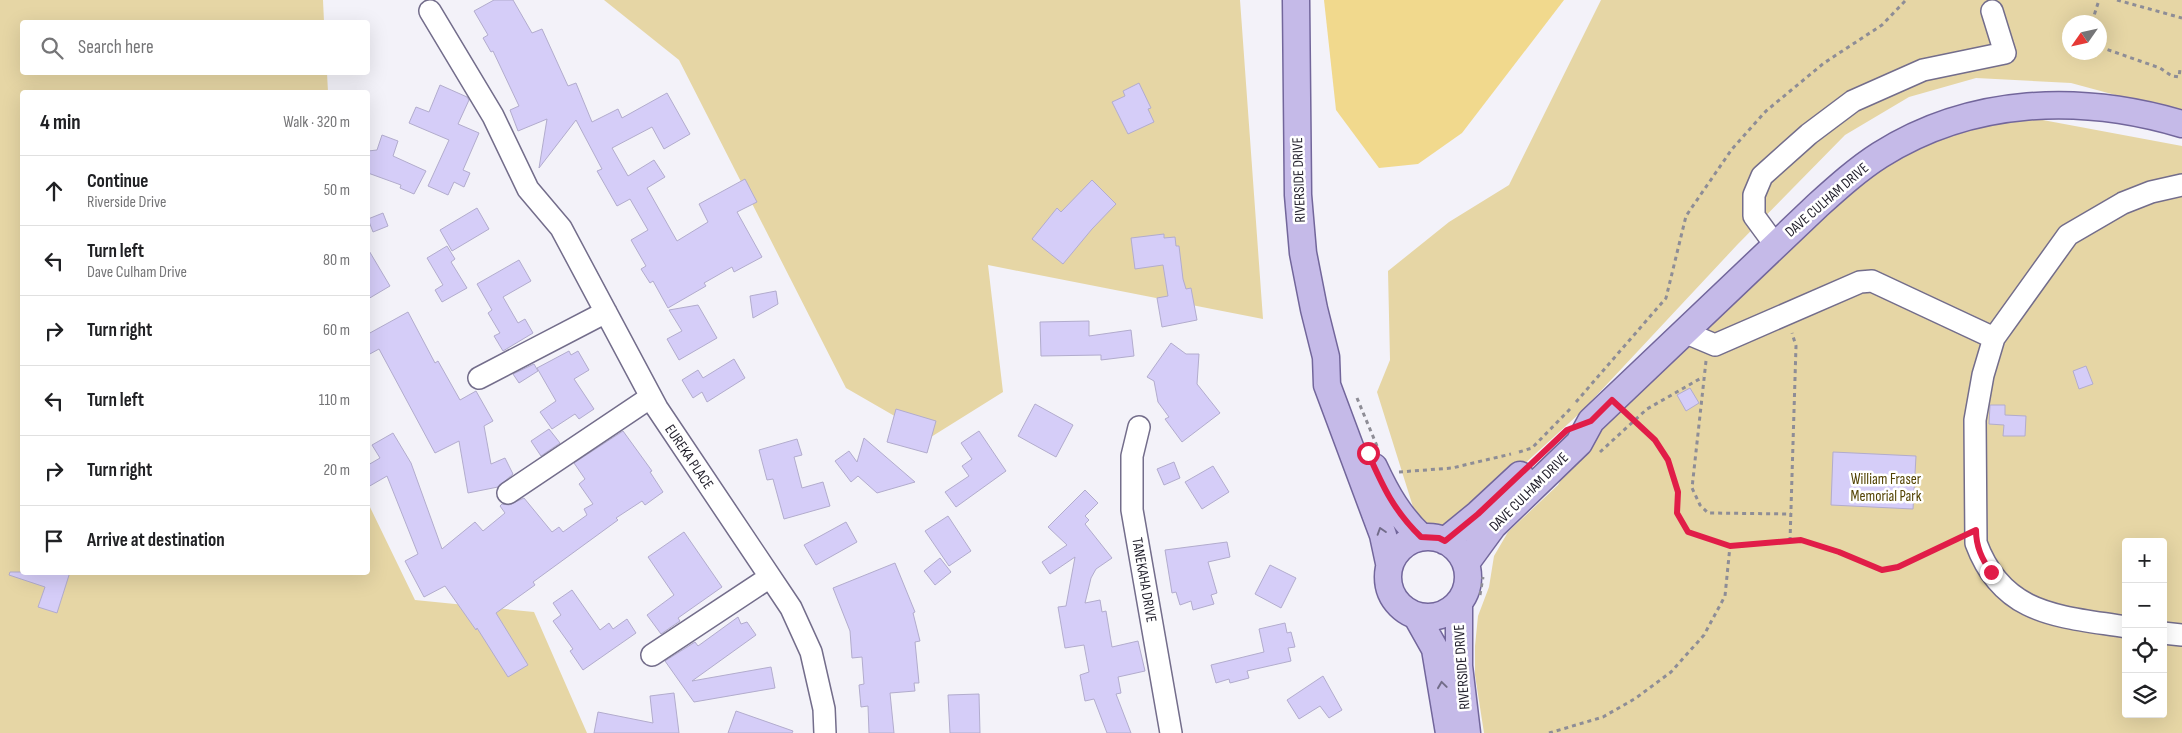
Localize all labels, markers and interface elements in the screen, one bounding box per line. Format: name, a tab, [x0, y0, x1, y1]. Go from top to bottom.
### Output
north arrow	[2062, 15, 2107, 60]
search box	[20, 20, 370, 75]
icon: search	[38, 34, 66, 62]
text: Search here	[78, 36, 154, 59]
text: 4 min	[40, 110, 81, 135]
text: Walk · 320 m	[283, 113, 350, 132]
street label: RIVERSIDE DRIVE	[1288, 137, 1310, 223]
street label: DAVE CULHAM DRIVE	[1781, 159, 1873, 241]
text: Continue	[87, 170, 148, 193]
icon: ahead	[40, 177, 68, 205]
text: 50 m	[324, 181, 350, 200]
text: Riverside Drive	[87, 193, 167, 212]
text: Turn left	[87, 240, 144, 263]
icon: left	[40, 247, 68, 275]
text: 80 m	[323, 251, 350, 270]
text: Dave Culham Drive	[87, 263, 187, 282]
icon: right	[40, 317, 68, 345]
text: Turn right	[87, 319, 152, 342]
text: 60 m	[323, 321, 350, 340]
icon: left	[40, 387, 68, 415]
text: Turn left	[87, 389, 144, 412]
text: 110 m	[319, 391, 350, 410]
street label: EUREKA PLACE	[660, 421, 718, 493]
route start	[1357, 442, 1380, 465]
street label: DAVE CULHAM DRIVE	[1485, 448, 1573, 536]
icon: right	[40, 457, 68, 485]
text: Turn right	[87, 459, 152, 482]
text: 20 m	[323, 461, 350, 480]
park label: William Fraser Memorial Park	[1851, 470, 1922, 506]
icon: arrive	[40, 527, 68, 555]
one-way arrow	[1377, 528, 1387, 536]
text: Arrive at destination	[87, 529, 225, 552]
street label: TANEKAHA DRIVE	[1127, 536, 1161, 624]
map controls	[2122, 538, 2167, 718]
button: +	[2122, 538, 2167, 583]
route end	[1980, 561, 2003, 584]
button: −	[2122, 583, 2167, 628]
street label: RIVERSIDE DRIVE	[1450, 624, 1474, 710]
button: locate	[2122, 628, 2167, 673]
button: layers	[2122, 673, 2167, 718]
one-way arrow	[1437, 680, 1448, 688]

